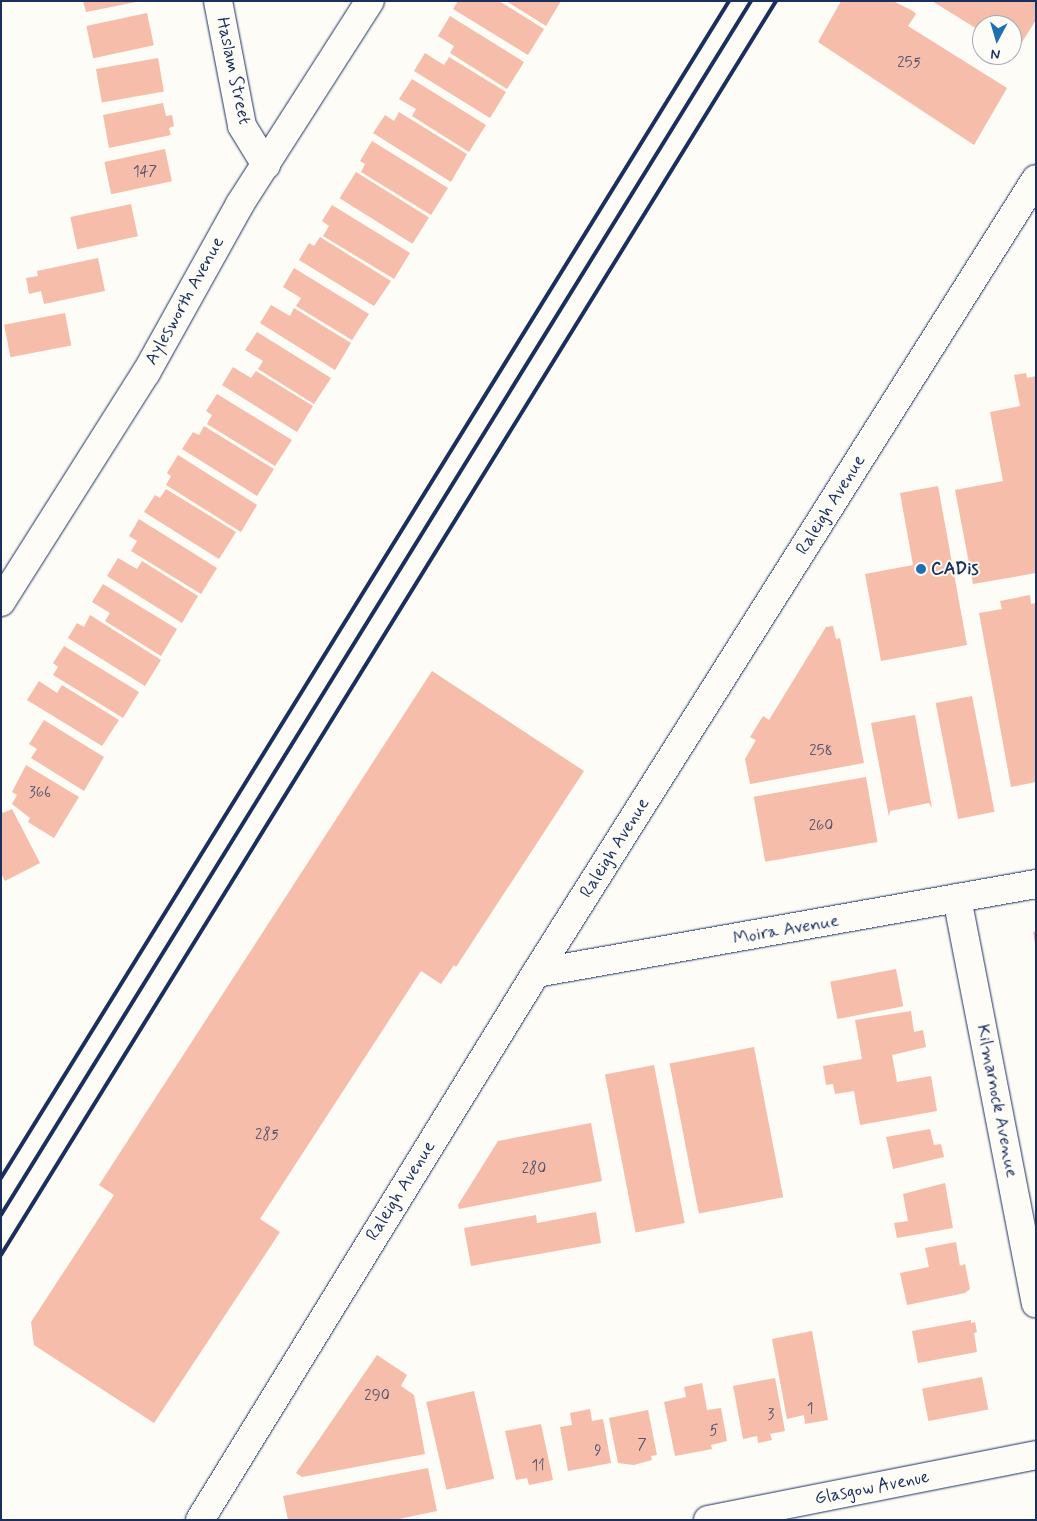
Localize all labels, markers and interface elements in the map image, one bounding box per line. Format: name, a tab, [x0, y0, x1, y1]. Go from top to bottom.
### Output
street label: Haslam Street	[211, 14, 255, 128]
north arrow	[972, 15, 1022, 65]
text: N	[990, 44, 1001, 63]
house number: 255	[897, 55, 921, 73]
house number: 147	[133, 164, 157, 182]
street label: Aylesworth Avenue	[141, 233, 229, 369]
street label: Raleigh Avenue	[791, 450, 871, 560]
place label: CADis	[931, 558, 979, 580]
marker: CADis	[915, 563, 927, 575]
house number: 258	[809, 743, 833, 761]
house number: 366	[29, 785, 51, 803]
street label: Raleigh Avenue	[575, 793, 655, 903]
house number: 260	[809, 818, 833, 836]
street label: Moira Avenue	[731, 910, 841, 950]
street label: Kilmarnock Avenue	[972, 1025, 1022, 1177]
house number: 285	[255, 1127, 279, 1145]
street label: Raleigh Avenue	[361, 1136, 441, 1246]
house number: 280	[522, 1161, 546, 1179]
house number: 290	[364, 1388, 390, 1406]
house number: 1	[807, 1401, 813, 1419]
house number: 3	[768, 1407, 774, 1425]
house number: 5	[710, 1423, 718, 1441]
house number: 7	[637, 1437, 647, 1455]
house number: 9	[594, 1443, 602, 1461]
house number: 11	[531, 1458, 545, 1476]
street label: Glasgow Avenue	[811, 1466, 933, 1510]

